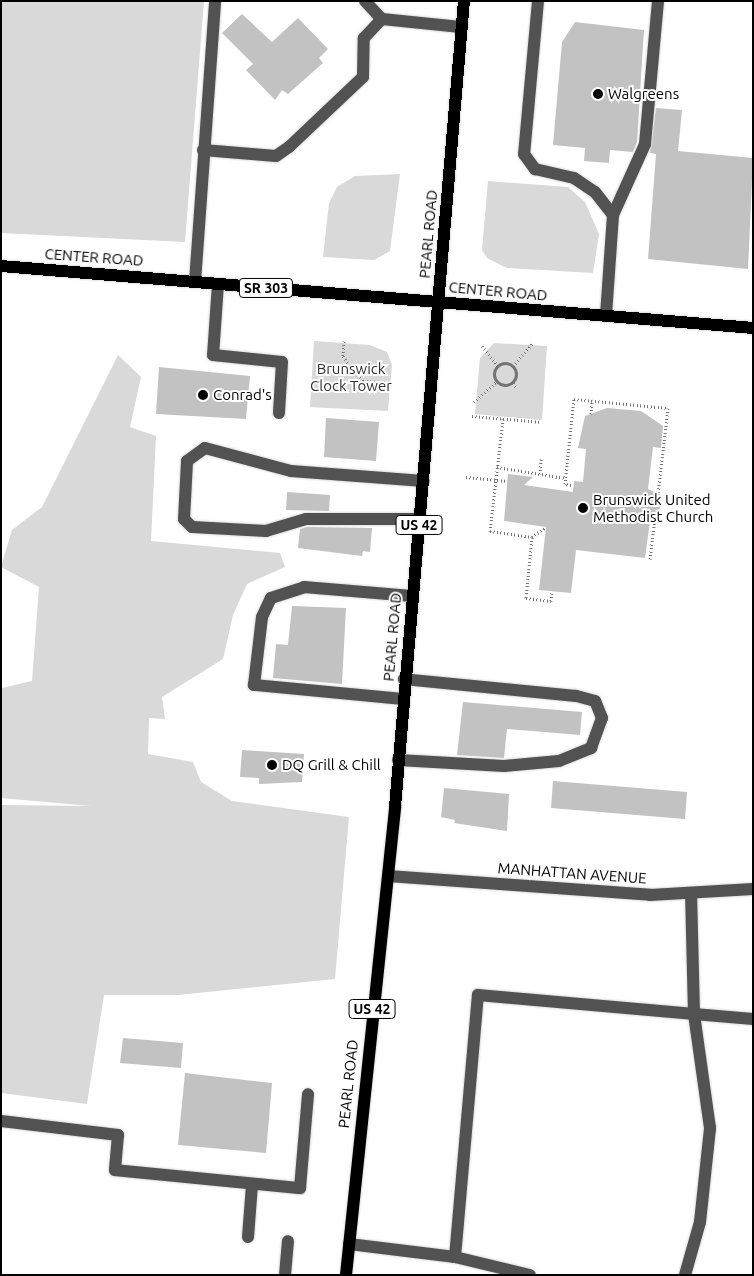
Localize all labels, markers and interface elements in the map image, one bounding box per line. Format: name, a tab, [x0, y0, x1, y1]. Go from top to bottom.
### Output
place label: Walgreens	[608, 85, 679, 103]
marker: Walgreens	[592, 88, 604, 100]
street label: PEARL ROAD	[415, 189, 441, 279]
street label: CENTER ROAD	[44, 245, 144, 269]
road number: SR 303	[238, 276, 294, 300]
street label: CENTER ROAD	[448, 278, 548, 304]
park label: Brunswick Clock Tower	[310, 359, 392, 394]
place label: Conrad's	[213, 386, 272, 404]
marker: Conrad's	[197, 389, 209, 401]
place label: Brunswick United Methodist Church	[593, 490, 713, 525]
marker: Brunswick United Methodist Church	[577, 502, 589, 514]
road number: US 42	[395, 514, 443, 536]
street label: PEARL ROAD	[379, 592, 405, 682]
place label: DQ Grill & Chill	[282, 756, 381, 774]
marker: DQ Grill & Chill	[266, 759, 278, 771]
street label: MANHATTAN AVENUE	[497, 859, 647, 887]
road number: US 42	[348, 998, 396, 1021]
street label: PEARL ROAD	[334, 1039, 362, 1129]

